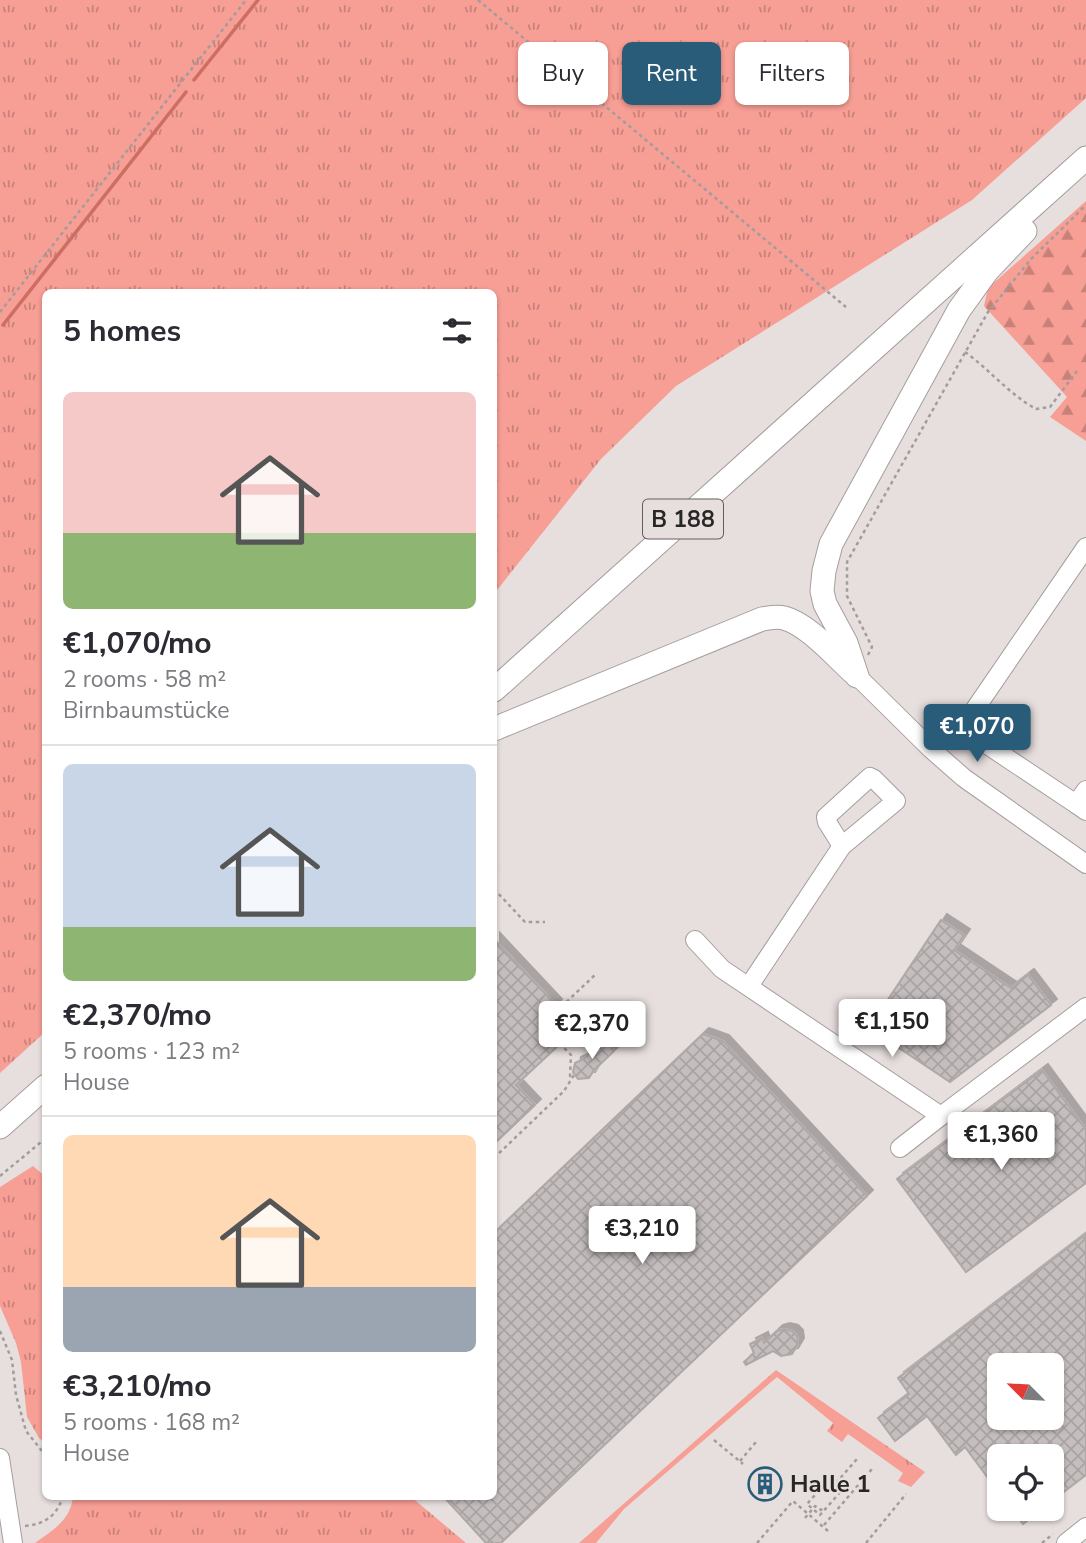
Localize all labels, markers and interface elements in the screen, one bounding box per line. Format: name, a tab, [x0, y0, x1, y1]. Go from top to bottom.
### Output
chip: Buy	[518, 42, 608, 105]
chip: Rent	[622, 42, 721, 105]
chip: Filters	[735, 42, 849, 105]
text: 5 homes	[63, 311, 181, 352]
icon: filters	[438, 312, 476, 350]
icon: home	[207, 437, 333, 563]
road number: B 188	[643, 499, 723, 538]
text: €1,070/mo	[63, 623, 212, 664]
text: 2 rooms · 58 m²	[63, 664, 226, 695]
text: Birnbaumstücke	[63, 695, 229, 726]
pin: €1,070	[920, 704, 1034, 764]
text: €1,070	[940, 711, 1014, 742]
icon: home	[207, 809, 333, 935]
text: €2,370/mo	[63, 995, 212, 1036]
pin: €1,150	[835, 1000, 949, 1059]
pin: €2,370	[535, 1002, 649, 1061]
text: €1,150	[855, 1006, 929, 1037]
text: €2,370	[555, 1008, 629, 1039]
text: 5 rooms · 123 m²	[63, 1036, 240, 1067]
text: House	[63, 1067, 130, 1098]
pin: €1,360	[944, 1112, 1058, 1172]
text: €1,360	[964, 1119, 1038, 1150]
icon: home	[207, 1180, 333, 1306]
pin: €3,210	[585, 1206, 699, 1266]
text: €3,210	[605, 1213, 679, 1244]
north arrow	[987, 1353, 1064, 1430]
map controls	[987, 1353, 1064, 1521]
text: €3,210/mo	[63, 1366, 212, 1407]
text: 5 rooms · 168 m²	[63, 1407, 240, 1438]
text: House	[63, 1438, 130, 1469]
button: locate	[987, 1444, 1064, 1521]
building icon: Halle 1	[746, 1465, 784, 1503]
place label: Halle 1	[790, 1468, 871, 1500]

